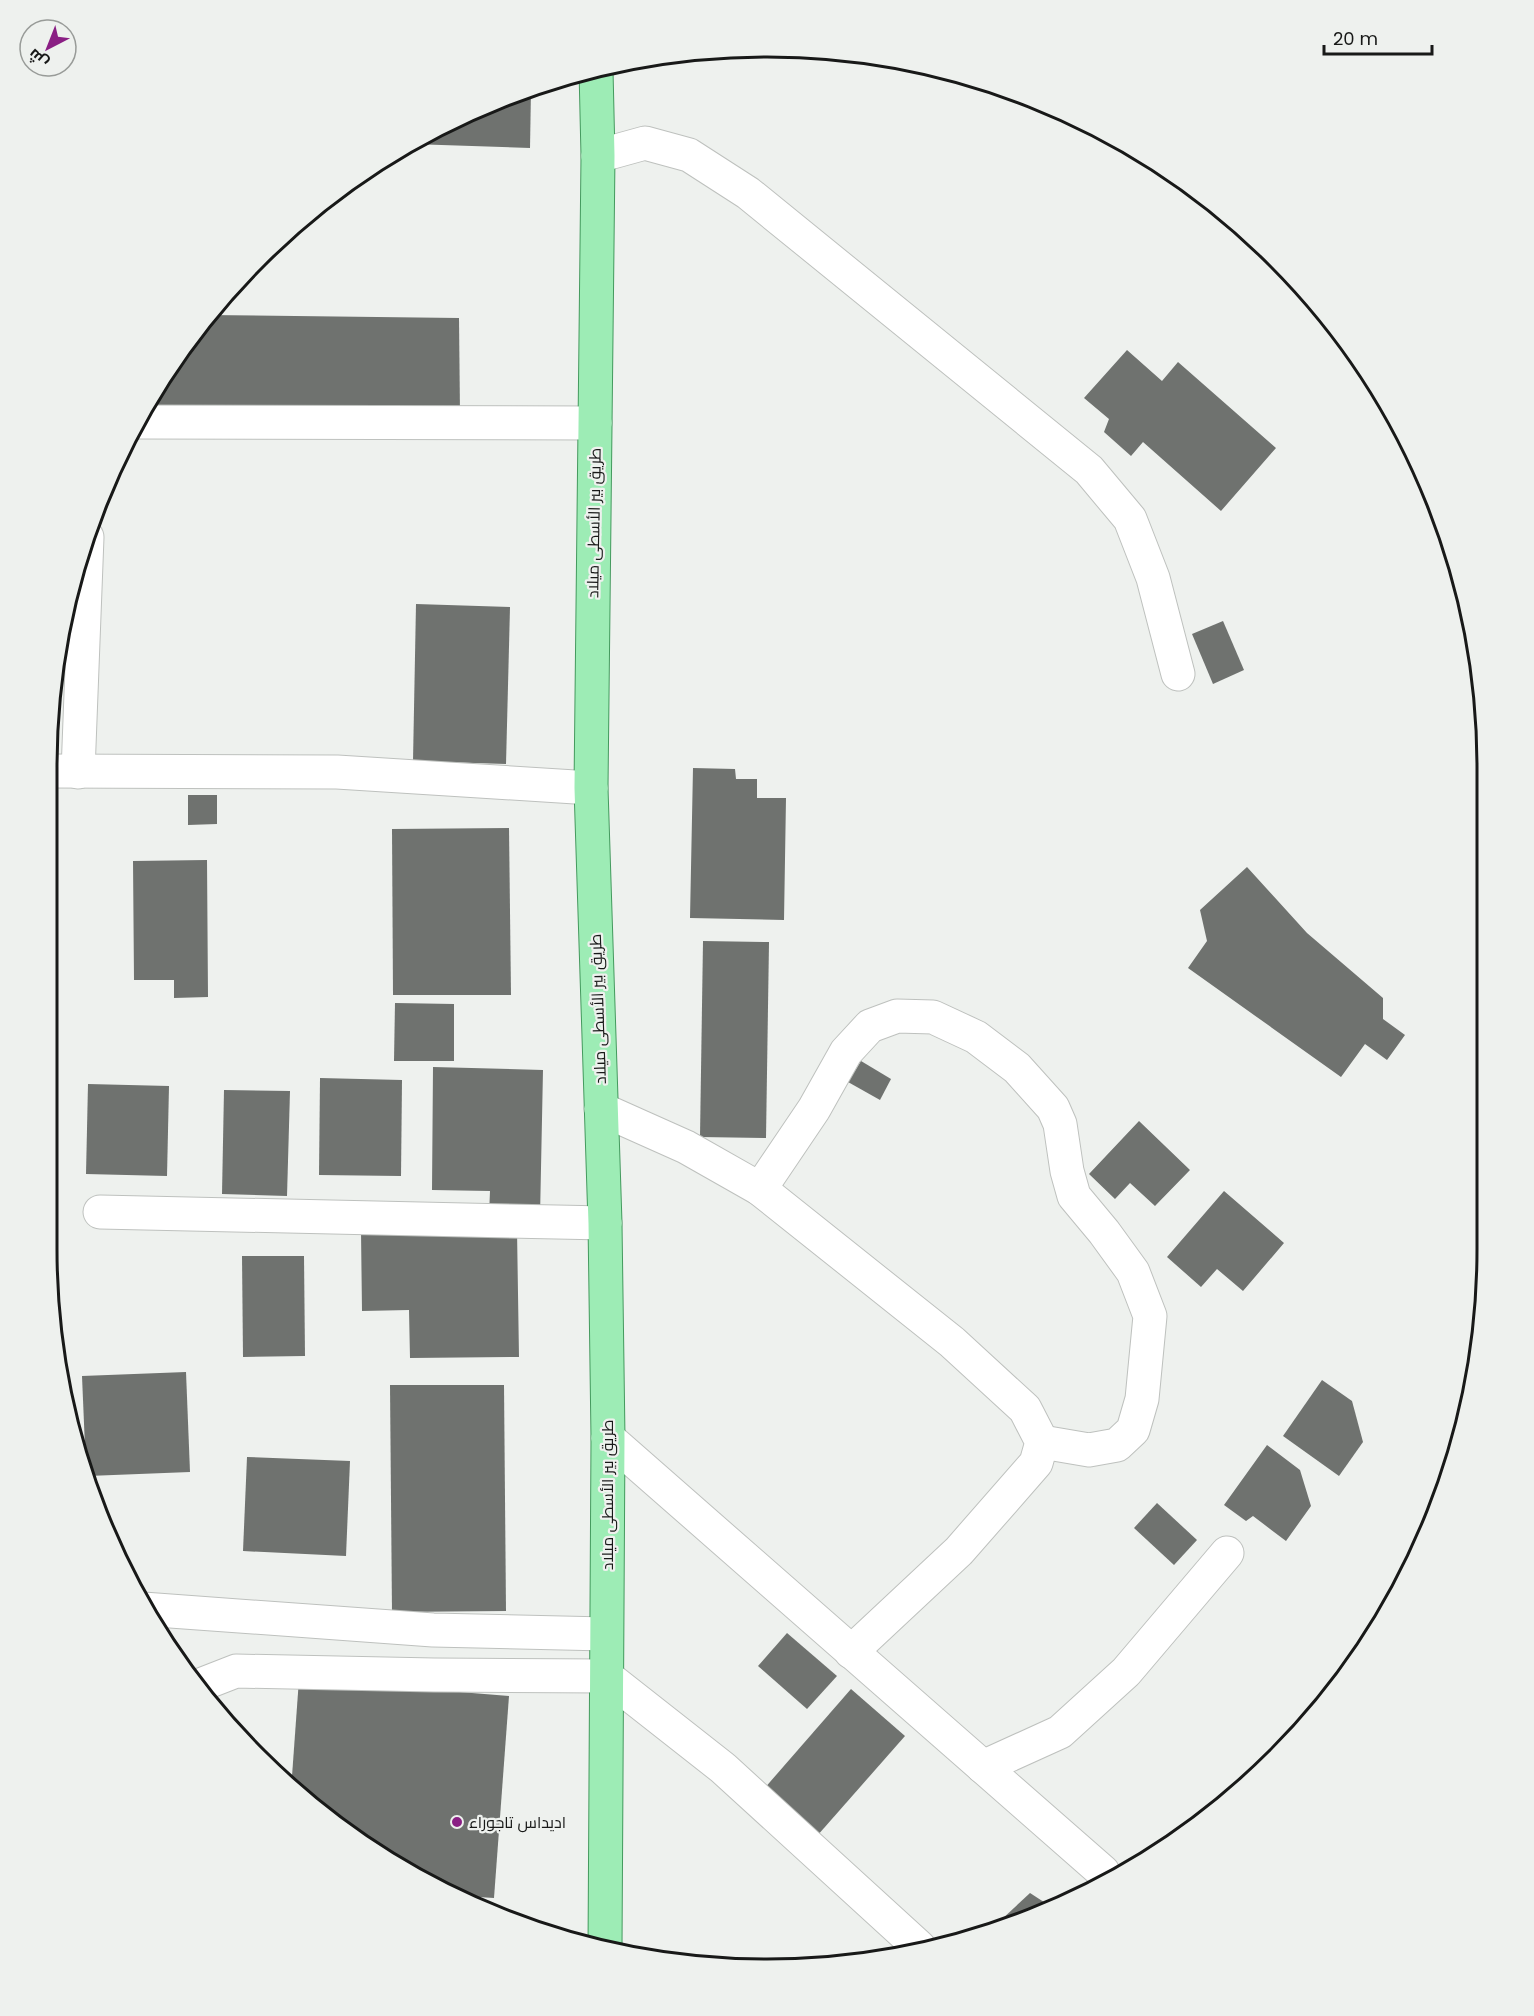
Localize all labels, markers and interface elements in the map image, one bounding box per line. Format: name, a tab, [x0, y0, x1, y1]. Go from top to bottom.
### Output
north arrow	[18, 18, 78, 78]
scale bar	[1324, 18, 1432, 56]
text: 20 m	[1333, 26, 1378, 51]
text: ش	[23, 43, 54, 74]
street label: طريق بير الأسطى ميلاد	[581, 448, 607, 598]
street label: طريق بير الأسطى ميلاد	[584, 933, 612, 1085]
street label: طريق بير الأسطى ميلاد	[596, 1420, 619, 1570]
place label: اديداس تاجوراء	[469, 1811, 566, 1834]
marker: اديداس تاجوراء	[450, 1815, 464, 1829]

